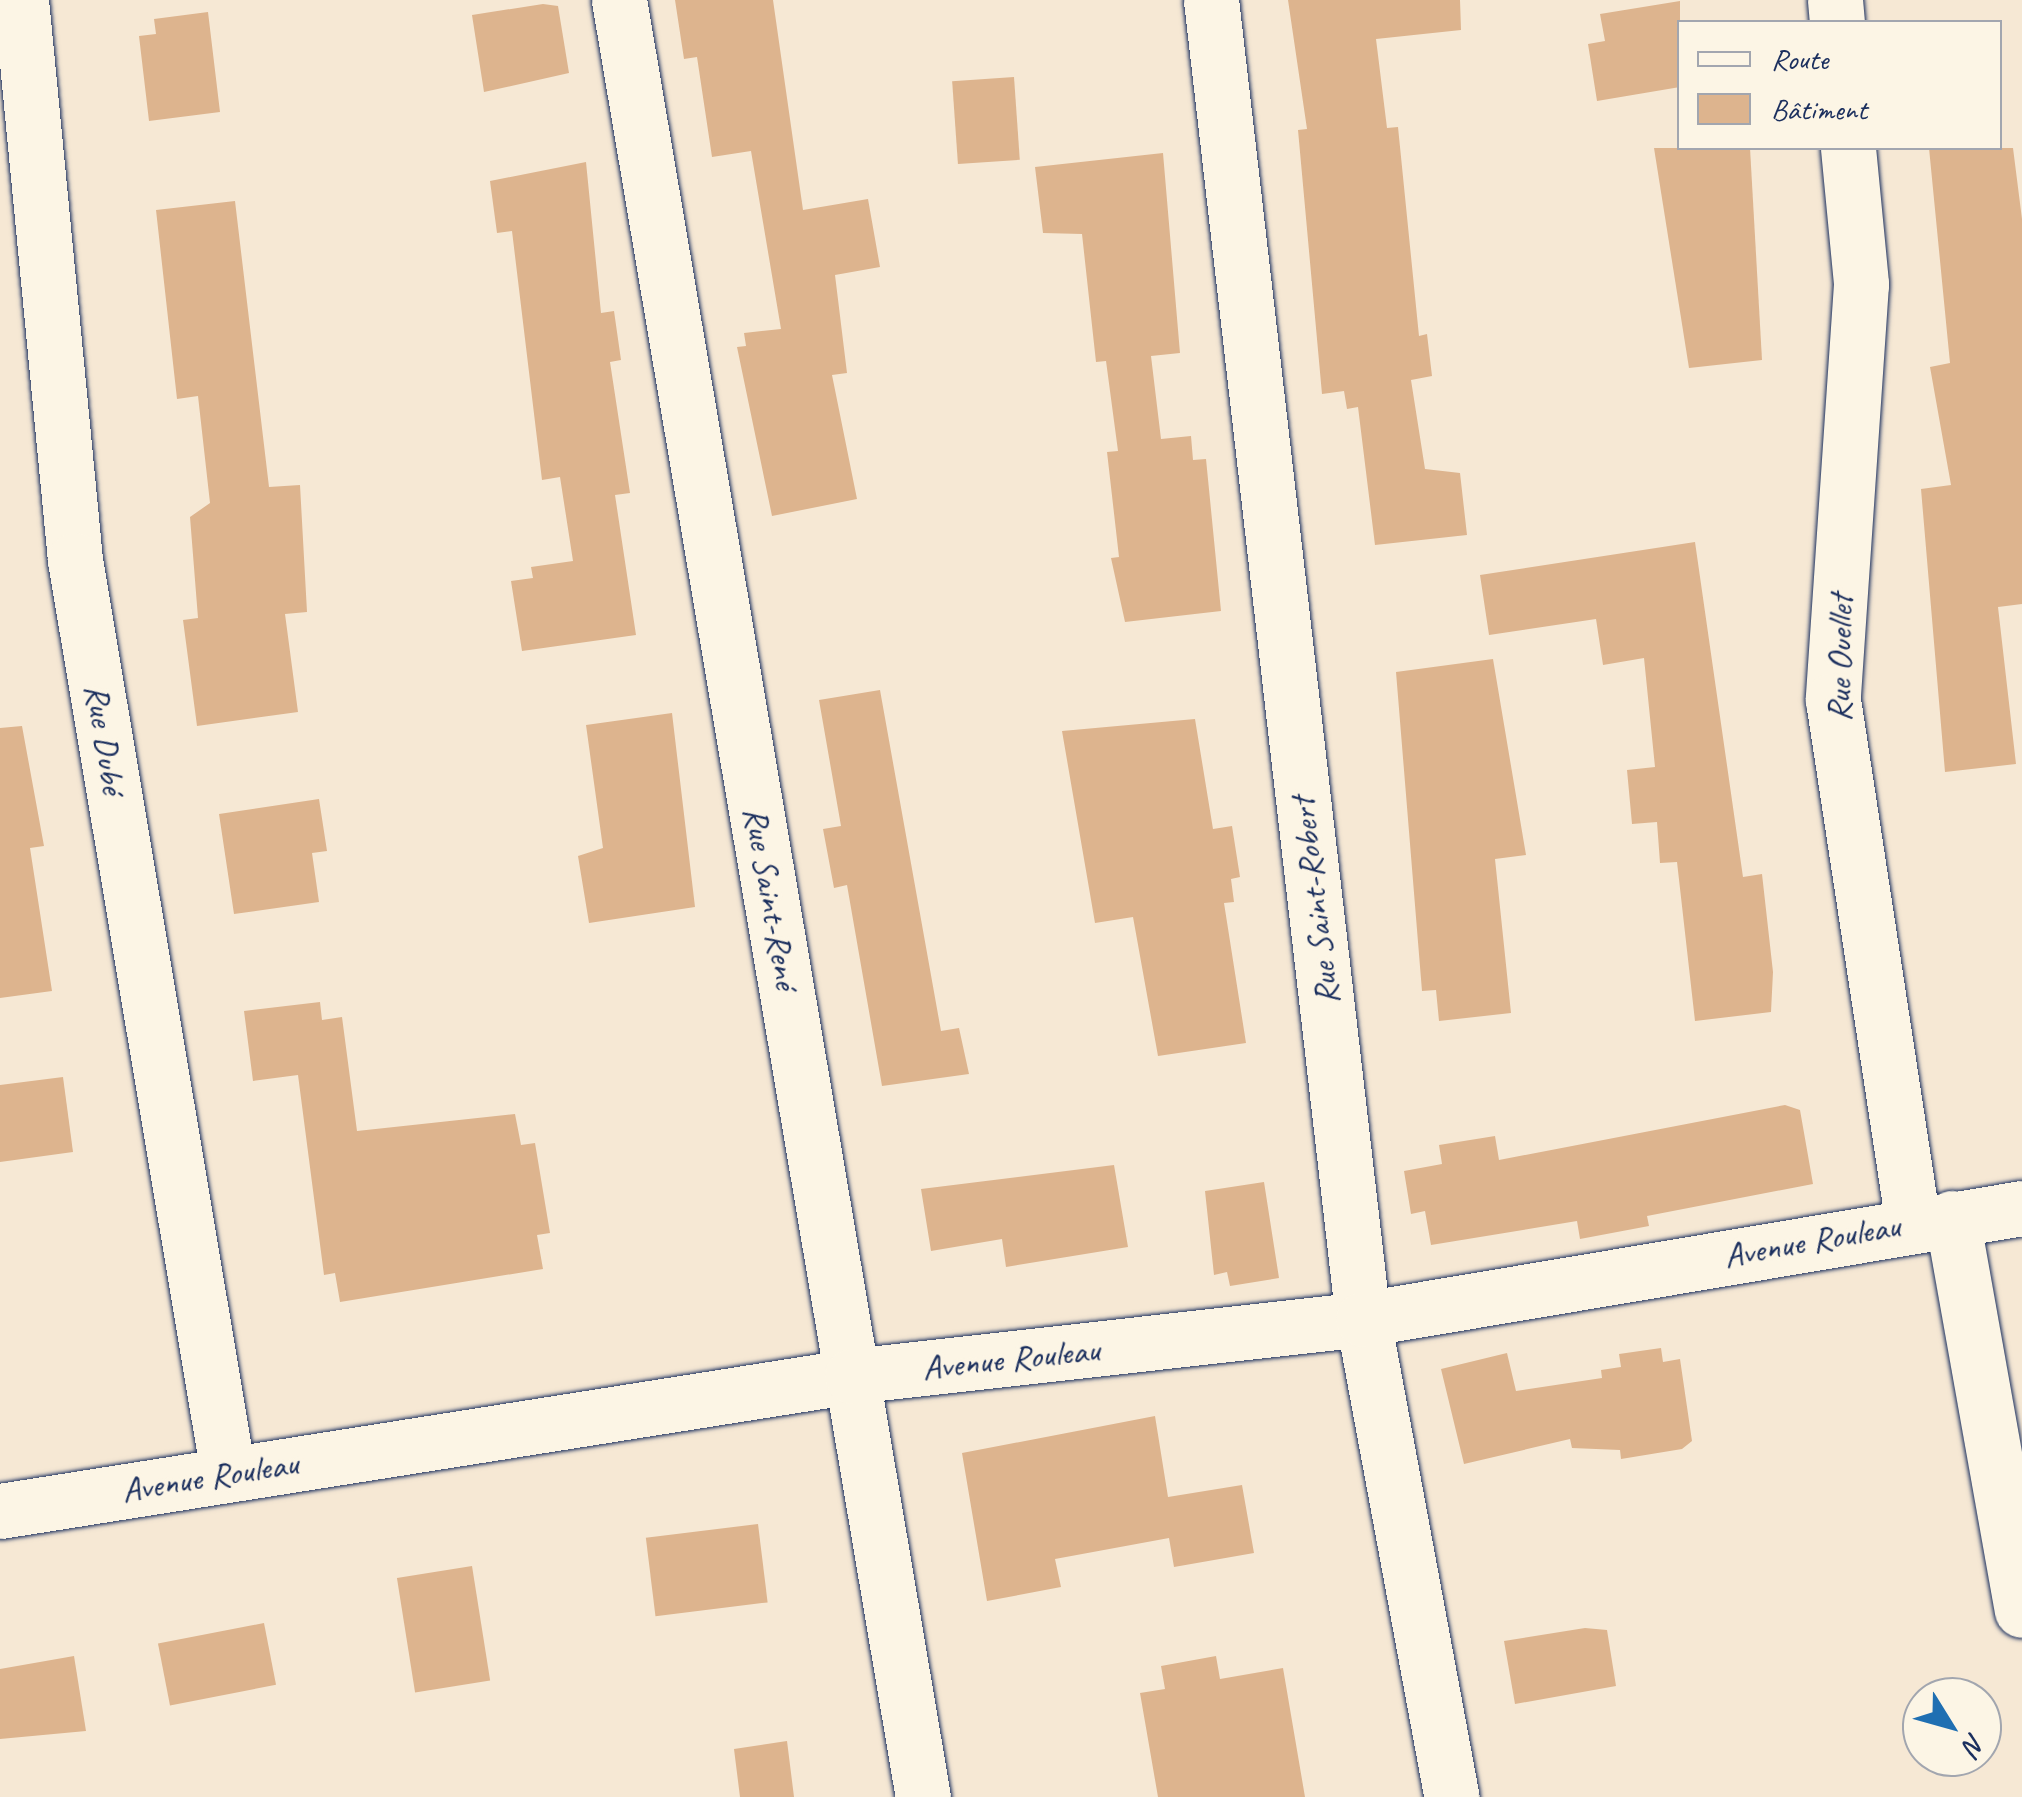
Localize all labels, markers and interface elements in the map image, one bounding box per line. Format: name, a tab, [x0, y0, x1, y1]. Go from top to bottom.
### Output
legend	[1677, 20, 2002, 150]
text: Route	[1771, 40, 1828, 78]
text: Bâtiment	[1771, 90, 1867, 128]
street label: Rue Ouellet	[1818, 594, 1862, 722]
street label: Rue Dubé	[76, 681, 134, 797]
street label: Rue Saint-Robert	[1281, 795, 1349, 1007]
street label: Rue Saint-René	[734, 803, 808, 993]
street label: Avenue Rouleau	[1721, 1205, 1903, 1277]
street label: Avenue Rouleau	[920, 1329, 1102, 1389]
street label: Avenue Rouleau	[119, 1442, 301, 1512]
north arrow	[1902, 1677, 2002, 1777]
text: N	[1956, 1727, 1994, 1762]

